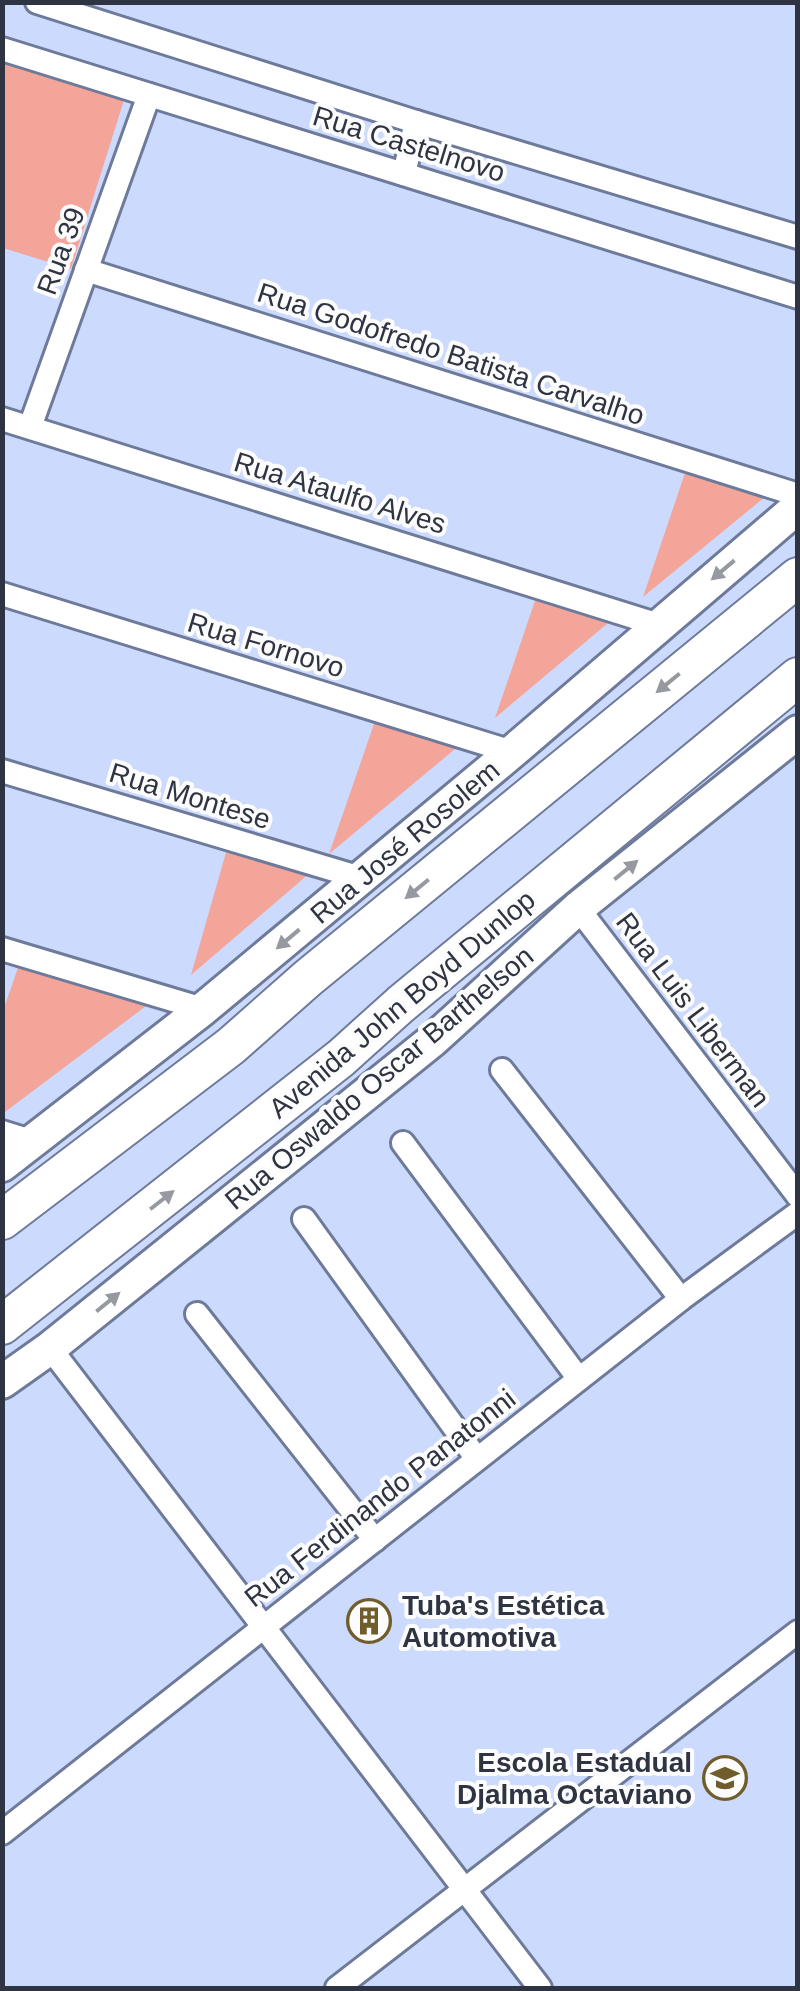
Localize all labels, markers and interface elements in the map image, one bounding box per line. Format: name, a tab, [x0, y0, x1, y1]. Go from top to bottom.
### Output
street label: Rua Castelnovo	[309, 100, 509, 188]
street label: Rua 39	[31, 203, 91, 299]
street label: Rua Godofredo Batista Carvalho	[254, 277, 648, 431]
street label: Rua Ataulfo Alves	[231, 446, 449, 540]
one-way arrow	[711, 559, 736, 581]
street label: Rua Fornovo	[184, 607, 348, 683]
one-way arrow	[655, 672, 681, 693]
street label: Rua José Rosolem	[304, 754, 506, 930]
street label: Rua Montese	[106, 757, 274, 835]
one-way arrow	[613, 860, 639, 881]
one-way arrow	[404, 878, 429, 899]
street label: Avenida John Boyd Dunlop	[263, 884, 541, 1124]
street label: Rua Luis Liberman	[610, 907, 776, 1113]
one-way arrow	[276, 928, 301, 949]
street label: Rua Oswaldo Oscar Barthelson	[219, 940, 539, 1216]
one-way arrow	[148, 1189, 174, 1210]
one-way arrow	[95, 1292, 120, 1313]
street label: Rua Ferdinando Panatonni	[239, 1383, 521, 1613]
place label: Tuba's Estética Automotiva	[402, 1590, 605, 1653]
building icon: Tuba's Estética Automotiva	[346, 1598, 392, 1644]
place label: Escola Estadual Djalma Octaviano	[457, 1747, 692, 1810]
school or university icon: Escola Estadual Djalma Octaviano	[702, 1755, 748, 1801]

